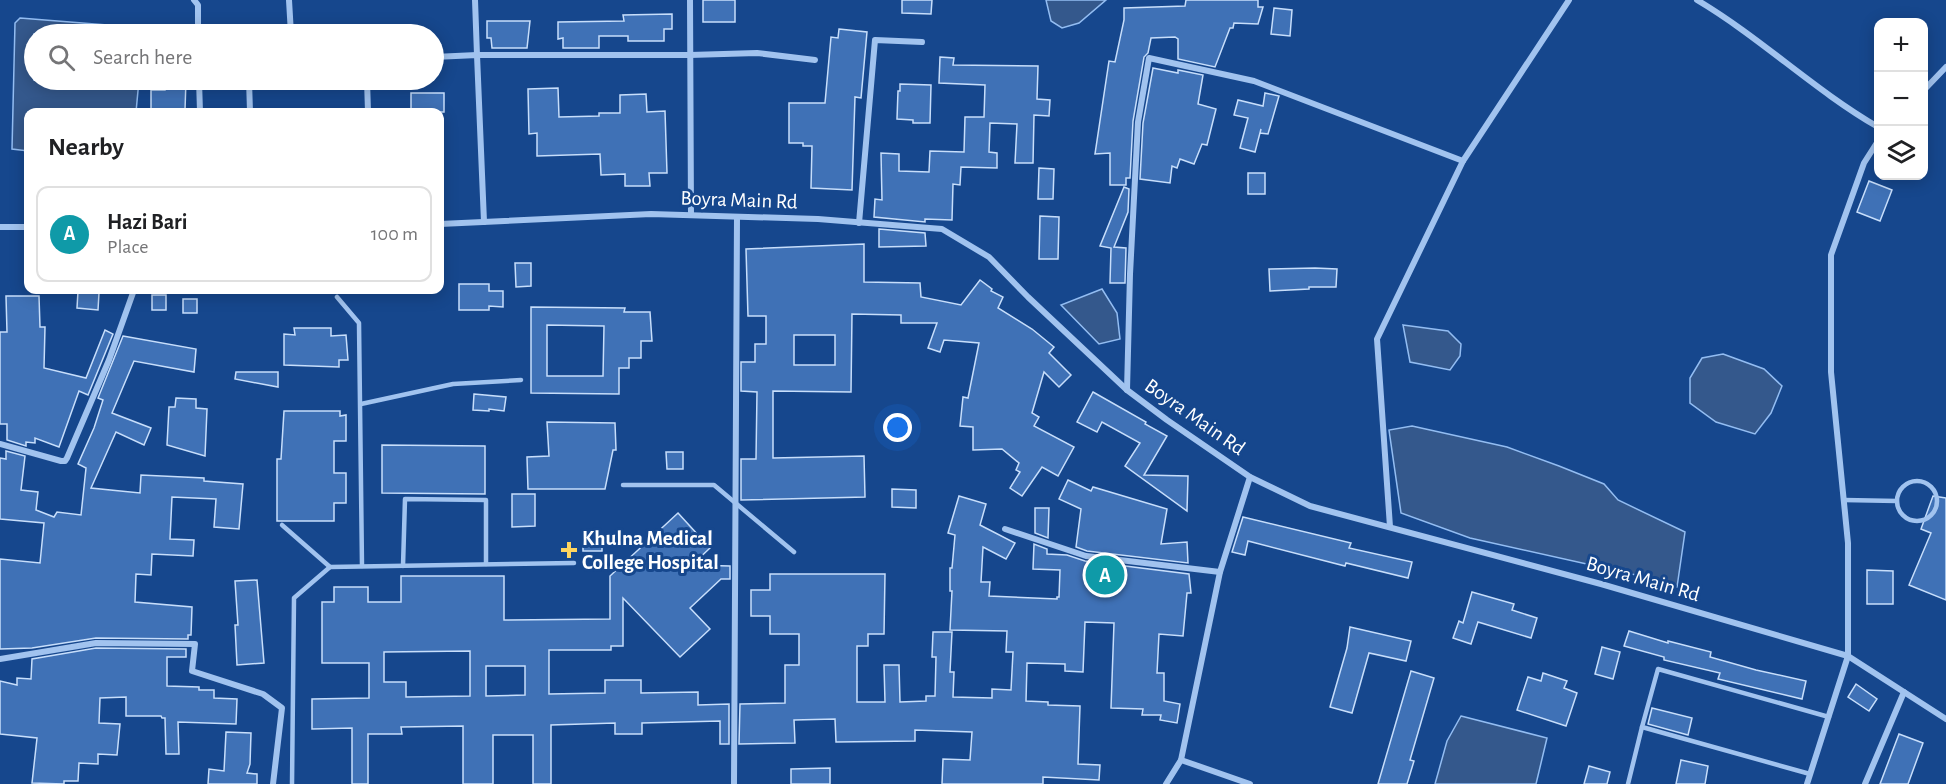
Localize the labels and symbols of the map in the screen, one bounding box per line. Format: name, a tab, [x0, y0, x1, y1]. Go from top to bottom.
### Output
street label: Boyra Main Rd	[680, 187, 798, 213]
street label: Boyra Main Rd	[1141, 375, 1249, 459]
your location	[883, 413, 912, 442]
place label: Khulna Medical College Hospital	[582, 528, 719, 573]
marker: Khulna Medical College Hospital	[560, 541, 578, 559]
pin: A	[1086, 552, 1124, 598]
street label: Boyra Main Rd	[1584, 553, 1702, 605]

